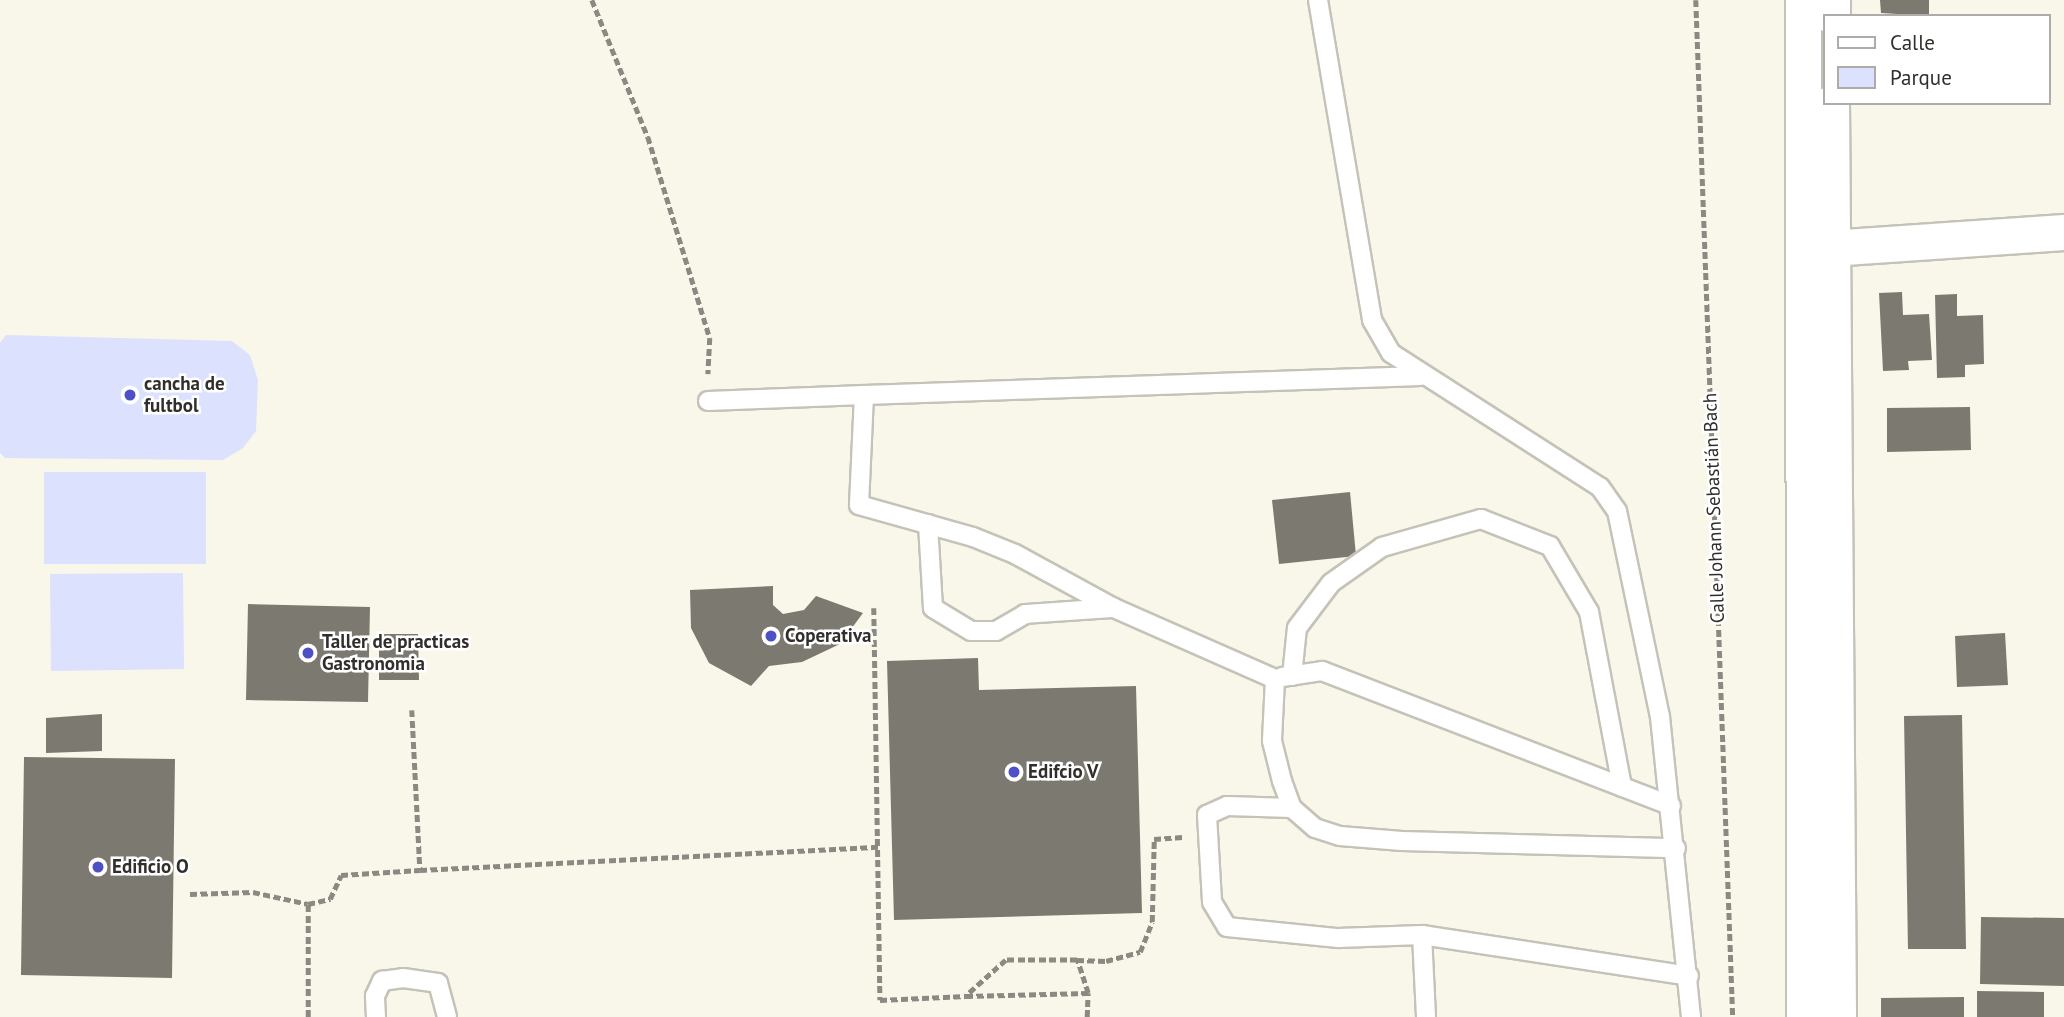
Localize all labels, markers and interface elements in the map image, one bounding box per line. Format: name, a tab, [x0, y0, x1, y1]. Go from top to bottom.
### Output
legend	[1822, 14, 2050, 105]
text: Calle	[1890, 29, 1935, 56]
text: Parque	[1890, 64, 1952, 91]
place label: cancha de fultbol	[144, 373, 225, 417]
marker: cancha de fultbol	[122, 387, 138, 403]
street label: Calle Johann Sebastián Bach	[1699, 392, 1729, 624]
place label: Coperativa	[785, 625, 871, 647]
marker: Coperativa	[763, 628, 779, 644]
place label: Taller de practicas Gastronomia	[322, 631, 469, 675]
marker: Taller de practicas Gastronomia	[300, 645, 316, 661]
place label: Edifcio V	[1028, 761, 1099, 783]
marker: Edifcio V	[1006, 764, 1022, 780]
place label: Edificio O	[112, 856, 189, 878]
marker: Edificio O	[90, 859, 106, 875]

